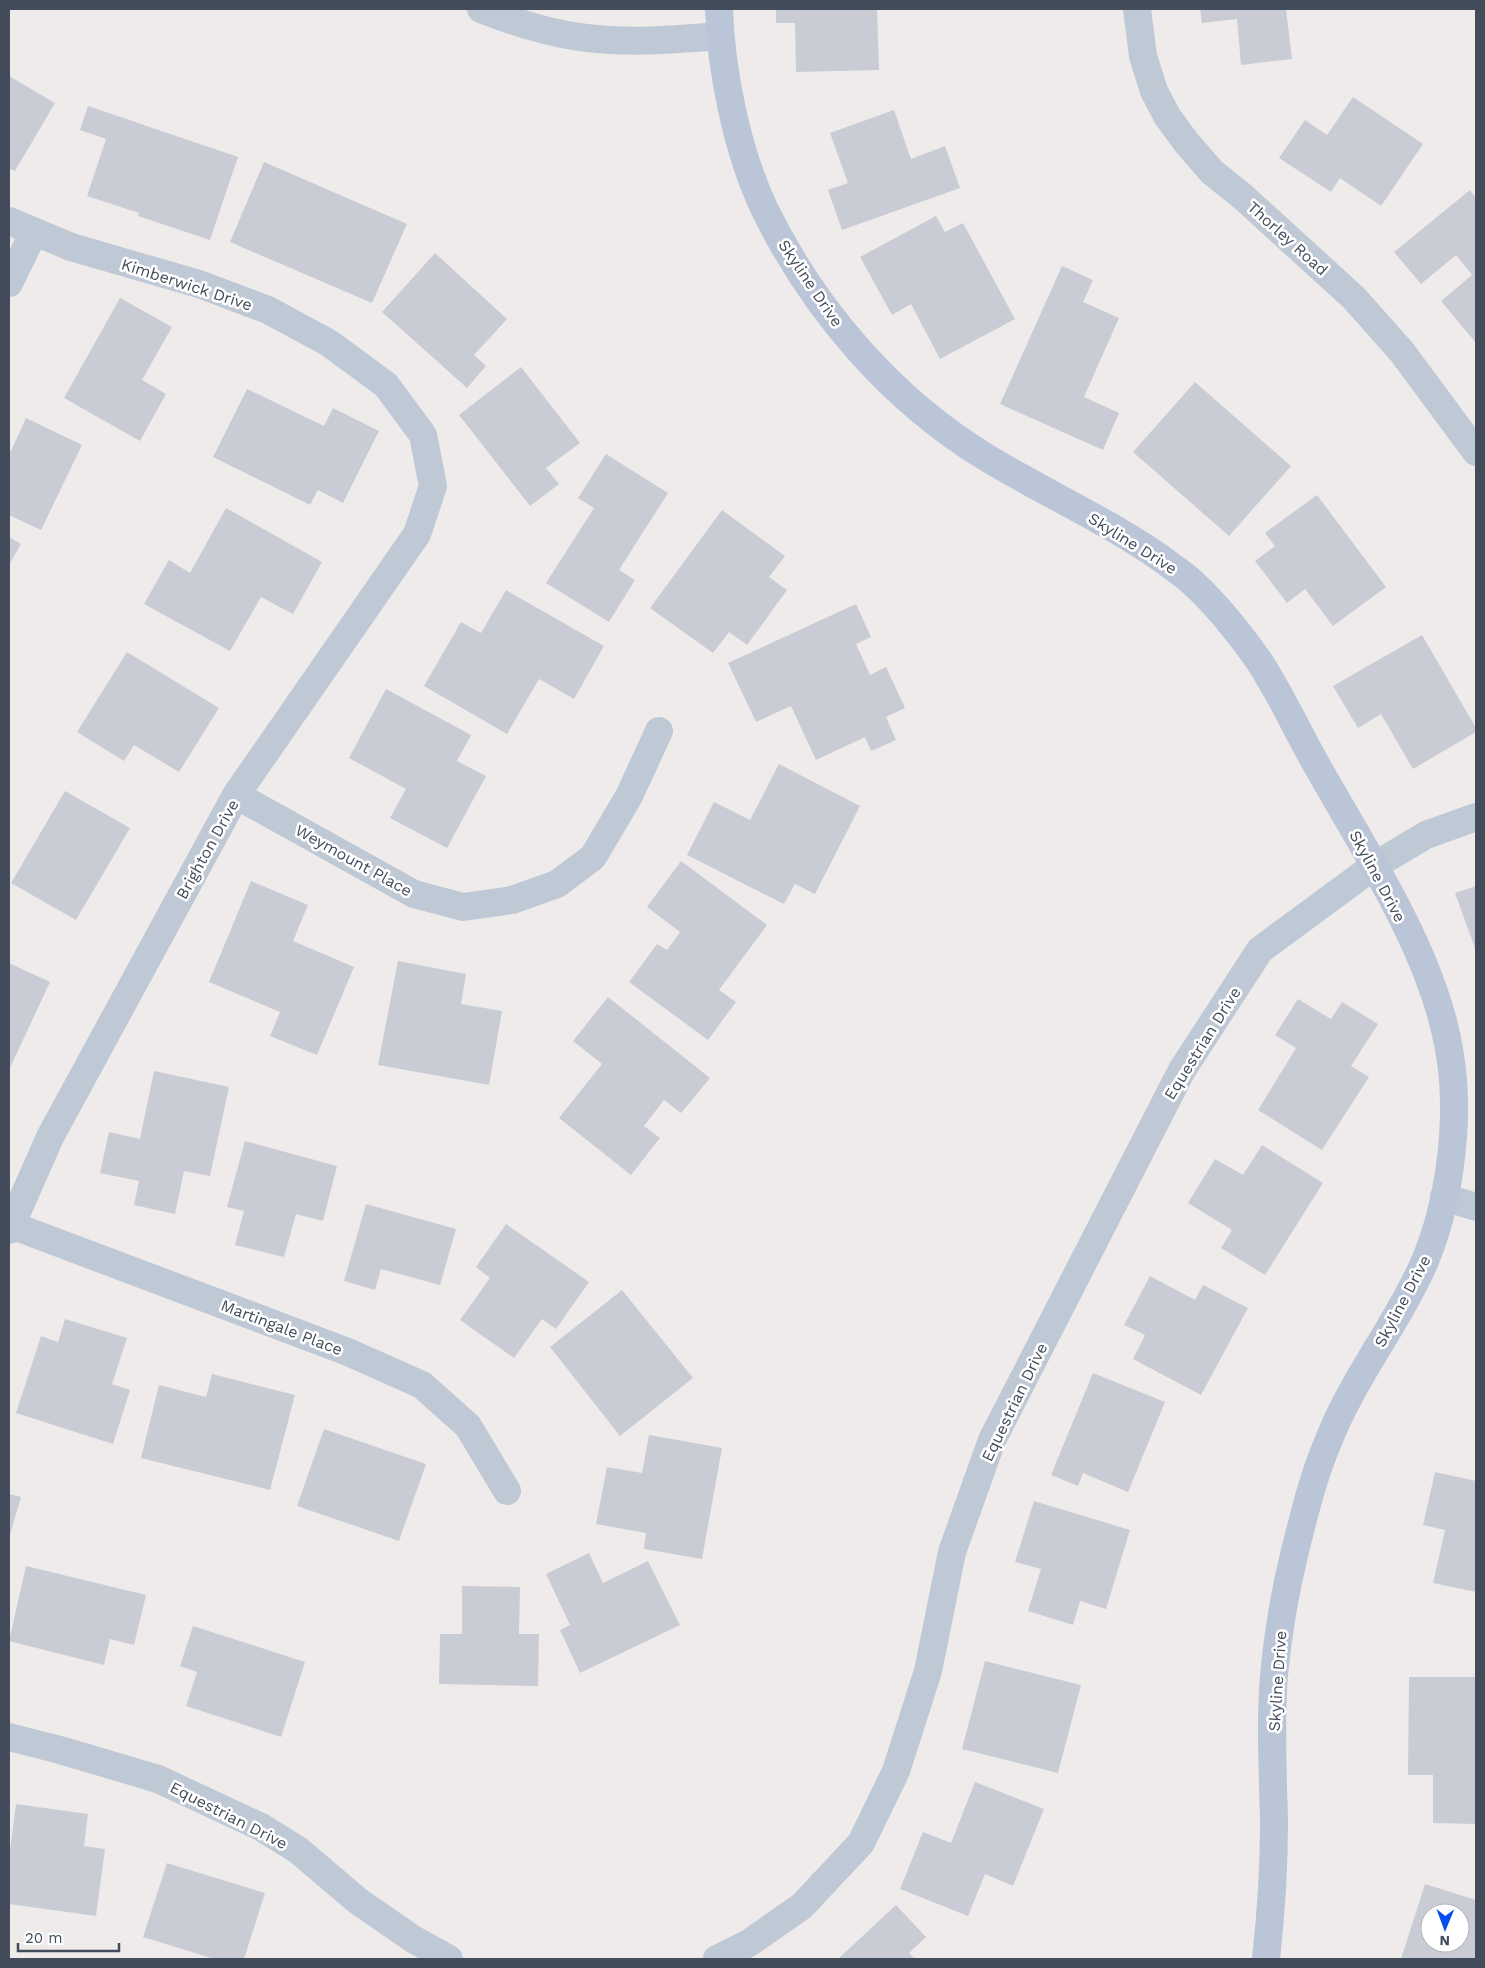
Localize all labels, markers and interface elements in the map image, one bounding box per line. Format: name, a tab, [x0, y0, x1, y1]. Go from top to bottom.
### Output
street label: Thorley Road	[1244, 197, 1332, 279]
street label: Skyline Drive	[774, 236, 847, 331]
street label: Kimberwick Drive	[119, 254, 255, 315]
street label: Skyline Drive	[1085, 509, 1181, 578]
street label: Brighton Drive	[172, 796, 243, 902]
street label: Weymount Place	[292, 820, 415, 900]
street label: Skyline Drive	[1345, 827, 1410, 925]
street label: Equestrian Drive	[1160, 983, 1245, 1103]
street label: Skyline Drive	[1370, 1252, 1435, 1350]
street label: Martingale Place	[218, 1296, 345, 1359]
street label: Equestrian Drive	[978, 1340, 1051, 1464]
street label: Skyline Drive	[1264, 1630, 1291, 1732]
street label: Equestrian Drive	[167, 1778, 291, 1853]
north arrow	[1420, 1903, 1470, 1953]
scale bar	[18, 1920, 119, 1952]
text: 20 m	[25, 1929, 63, 1947]
text: N	[1439, 1933, 1450, 1949]

